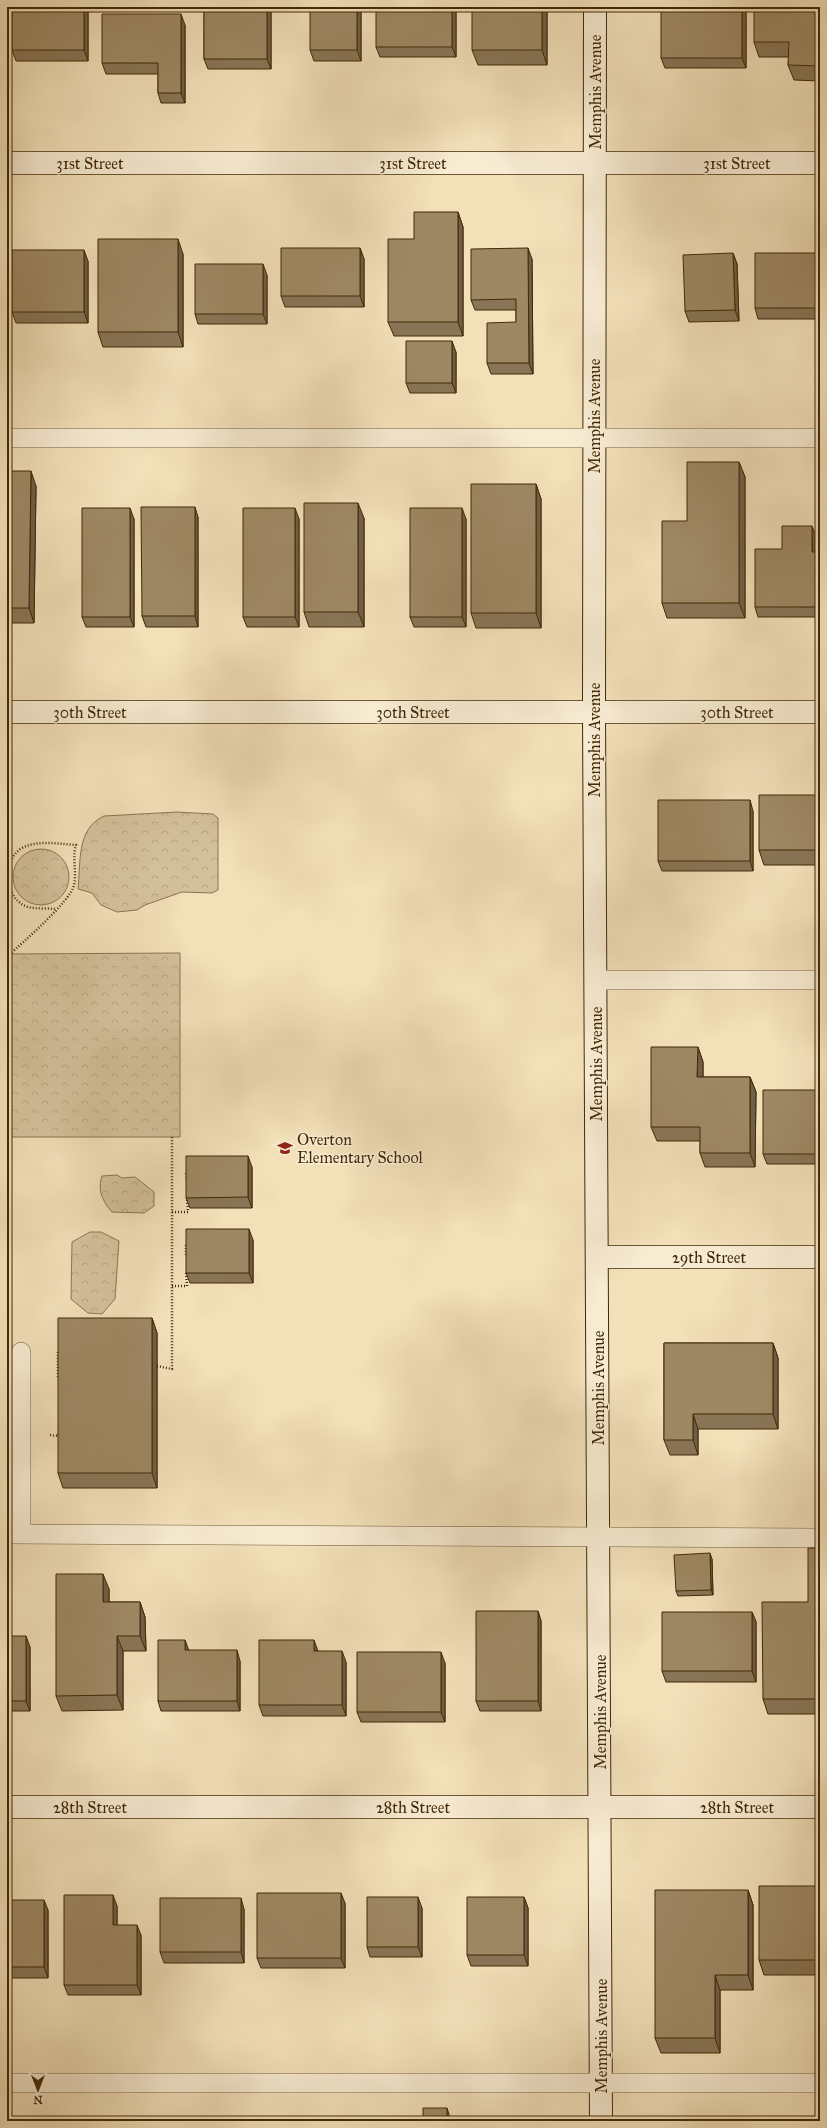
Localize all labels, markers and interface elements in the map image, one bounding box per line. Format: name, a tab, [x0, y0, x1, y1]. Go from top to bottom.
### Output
street label: Memphis Avenue	[586, 34, 605, 149]
street label: 31st Street	[56, 154, 124, 173]
street label: 31st Street	[379, 154, 447, 173]
street label: 31st Street	[703, 154, 771, 173]
street label: Memphis Avenue	[585, 358, 604, 473]
street label: Memphis Avenue	[585, 682, 604, 797]
street label: 30th Street	[53, 703, 127, 722]
street label: 30th Street	[376, 703, 450, 722]
street label: 30th Street	[700, 703, 774, 722]
street label: Memphis Avenue	[587, 1006, 606, 1121]
place label: Overton Elementary School	[297, 1130, 423, 1167]
school or university icon: Overton Elementary School	[276, 1139, 294, 1157]
street label: 29th Street	[672, 1248, 746, 1267]
street label: Memphis Avenue	[589, 1330, 608, 1445]
street label: Memphis Avenue	[591, 1654, 610, 1769]
street label: 28th Street	[53, 1798, 127, 1817]
street label: 28th Street	[376, 1798, 450, 1817]
street label: 28th Street	[700, 1798, 774, 1817]
street label: Memphis Avenue	[592, 1978, 611, 2093]
north arrow	[18, 2070, 58, 2110]
text: N	[33, 2093, 43, 2106]

